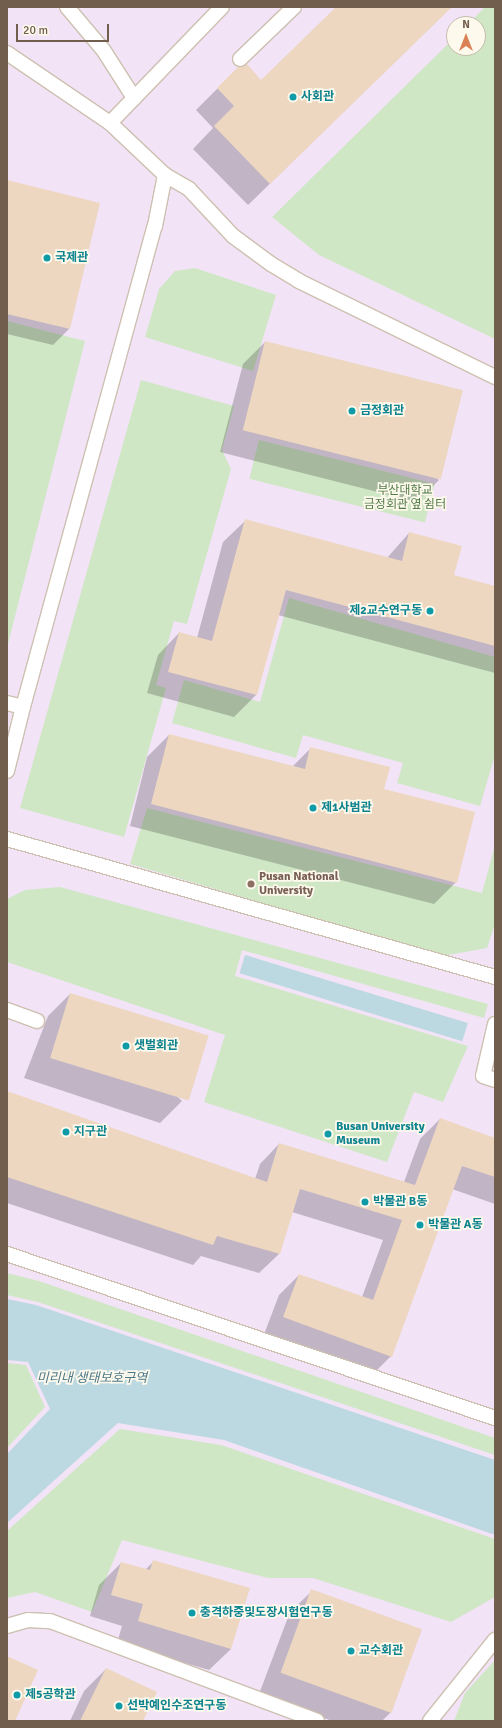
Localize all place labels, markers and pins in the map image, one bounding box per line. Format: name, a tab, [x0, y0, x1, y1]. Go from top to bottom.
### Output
place label: 사회관	[301, 90, 334, 104]
marker: 사회관	[288, 92, 298, 102]
place label: 국제관	[55, 251, 88, 265]
marker: 국제관	[42, 253, 52, 263]
place label: 금정회관	[360, 404, 404, 418]
marker: 금정회관	[347, 406, 357, 416]
place label: 제2교수연구동	[349, 604, 422, 618]
marker: 제2교수연구동	[425, 606, 435, 616]
place label: 제1사범관	[321, 801, 372, 815]
marker: 제1사범관	[308, 803, 318, 813]
place label: Pusan National University	[259, 870, 338, 898]
marker: Pusan National University	[246, 879, 256, 889]
place label: 샛벌회관	[134, 1039, 178, 1053]
marker: 샛벌회관	[121, 1041, 131, 1051]
place label: Busan University Museum	[336, 1120, 425, 1148]
place label: 지구관	[74, 1125, 107, 1139]
marker: 지구관	[61, 1127, 71, 1137]
marker: Busan University Museum	[323, 1129, 333, 1139]
place label: 박물관 B동	[373, 1195, 427, 1209]
marker: 박물관 B동	[360, 1197, 370, 1207]
place label: 박물관 A동	[428, 1218, 482, 1232]
marker: 박물관 A동	[415, 1220, 425, 1230]
place label: 충격하중및도장시험연구동	[200, 1606, 332, 1620]
marker: 충격하중및도장시험연구동	[187, 1608, 197, 1618]
place label: 교수회관	[359, 1644, 403, 1658]
marker: 교수회관	[346, 1646, 356, 1656]
place label: 제5공학관	[25, 1688, 76, 1702]
marker: 제5공학관	[12, 1690, 22, 1700]
place label: 선박예인수조연구동	[127, 1699, 226, 1713]
marker: 선박예인수조연구동	[114, 1701, 124, 1711]

